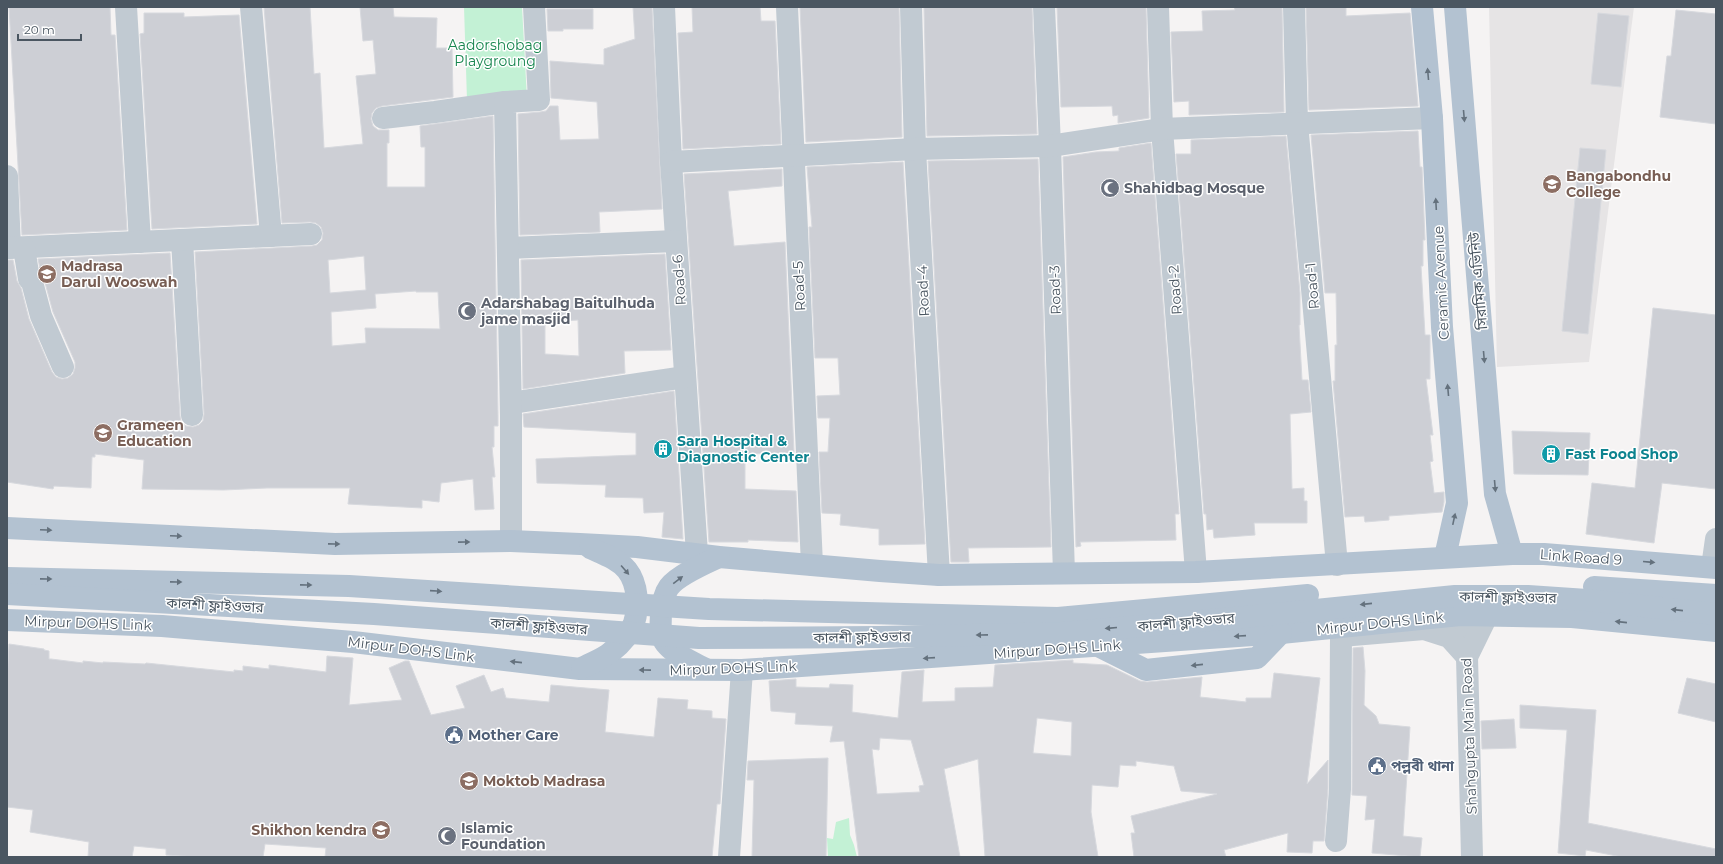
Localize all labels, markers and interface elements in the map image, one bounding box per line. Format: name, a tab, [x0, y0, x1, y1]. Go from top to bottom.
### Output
scale bar	[18, 16, 81, 42]
text: 20 m	[24, 22, 55, 37]
park label: Aadorshobag Playgroung	[448, 36, 542, 70]
one-way arrow	[1425, 68, 1432, 80]
one-way arrow	[1461, 110, 1468, 122]
place label: Bangabondhu College	[1566, 167, 1671, 201]
school or university icon: Bangabondhu College	[1541, 173, 1563, 195]
mosque icon: Shahidbag Mosque	[1099, 177, 1121, 199]
place label: Shahidbag Mosque	[1124, 179, 1265, 197]
one-way arrow	[1433, 198, 1440, 210]
street label: Ceramic Avenue	[1429, 225, 1453, 341]
street label: সিরামিক এভিনিউ	[1465, 231, 1491, 331]
street label: Road-6	[668, 254, 690, 306]
place label: Madrasa Darul Wooswah	[61, 257, 177, 291]
street label: Road-5	[789, 261, 809, 311]
street label: Road-1	[1301, 262, 1323, 310]
school or university icon: Madrasa Darul Wooswah	[36, 263, 58, 285]
street label: Road-4	[913, 264, 933, 317]
street label: Road-3	[1045, 265, 1065, 315]
street label: Road-2	[1164, 265, 1186, 315]
place label: Adarshabag Baitulhuda jame masjid	[479, 294, 655, 328]
mosque icon: Adarshabag Baitulhuda jame masjid	[456, 300, 478, 322]
one-way arrow	[1481, 351, 1488, 363]
one-way arrow	[1444, 384, 1451, 396]
place label: Grameen Education	[117, 416, 192, 450]
school or university icon: Grameen Education	[92, 422, 114, 444]
place label: Sara Hospital & Diagnostic Center	[677, 432, 809, 466]
building icon: Sara Hospital & Diagnostic Center	[652, 438, 674, 460]
building icon: Fast Food Shop	[1540, 443, 1562, 465]
place label: Fast Food Shop	[1565, 445, 1678, 463]
one-way arrow	[1491, 480, 1498, 492]
one-way arrow	[1451, 513, 1457, 525]
one-way arrow	[40, 526, 52, 533]
one-way arrow	[170, 533, 182, 540]
one-way arrow	[458, 539, 471, 545]
one-way arrow	[328, 541, 341, 547]
street label: Link Road 9	[1539, 545, 1623, 569]
one-way arrow	[1643, 559, 1655, 566]
one-way arrow	[621, 565, 630, 575]
one-way arrow	[40, 576, 53, 582]
one-way arrow	[672, 576, 683, 585]
one-way arrow	[170, 579, 183, 585]
one-way arrow	[300, 582, 313, 588]
street label: কালশী ফ্লাইওভার	[1458, 587, 1558, 607]
one-way arrow	[430, 588, 442, 595]
street label: কালশী ফ্লাইওভার	[165, 593, 265, 617]
one-way arrow	[1360, 601, 1372, 607]
one-way arrow	[1671, 606, 1683, 613]
street label: Mirpur DOHS Link	[1316, 607, 1445, 639]
street label: কালশী ফ্লাইওভার	[1136, 609, 1236, 635]
street label: Mirpur DOHS Link	[24, 612, 153, 634]
street label: কালশী ফ্লাইওভার	[489, 614, 589, 638]
one-way arrow	[1615, 619, 1627, 625]
one-way arrow	[1105, 625, 1117, 632]
street label: কালশী ফ্লাইওভার	[812, 627, 912, 647]
one-way arrow	[976, 631, 988, 638]
street label: Mirpur DOHS Link	[347, 632, 476, 666]
one-way arrow	[1234, 632, 1246, 639]
street label: Mirpur DOHS Link	[993, 636, 1122, 662]
one-way arrow	[923, 654, 935, 661]
street label: Mirpur DOHS Link	[669, 657, 798, 679]
street label: Shahgupta Main Road	[1457, 657, 1481, 815]
one-way arrow	[510, 659, 522, 666]
one-way arrow	[1191, 662, 1203, 668]
one-way arrow	[638, 667, 651, 673]
public building icon: Mother Care	[443, 724, 465, 746]
place label: Mother Care	[468, 726, 559, 744]
public building icon: পল্লবী থানা	[1366, 755, 1388, 777]
place label: পল্লবী থানা	[1391, 757, 1455, 775]
school or university icon: Moktob Madrasa	[458, 770, 480, 792]
place label: Moktob Madrasa	[483, 772, 605, 790]
school or university icon: Shikhon kendra	[370, 819, 392, 841]
place label: Islamic Foundation	[461, 819, 546, 853]
place label: Shikhon kendra	[251, 821, 367, 839]
mosque icon: Islamic Foundation	[436, 825, 458, 847]

